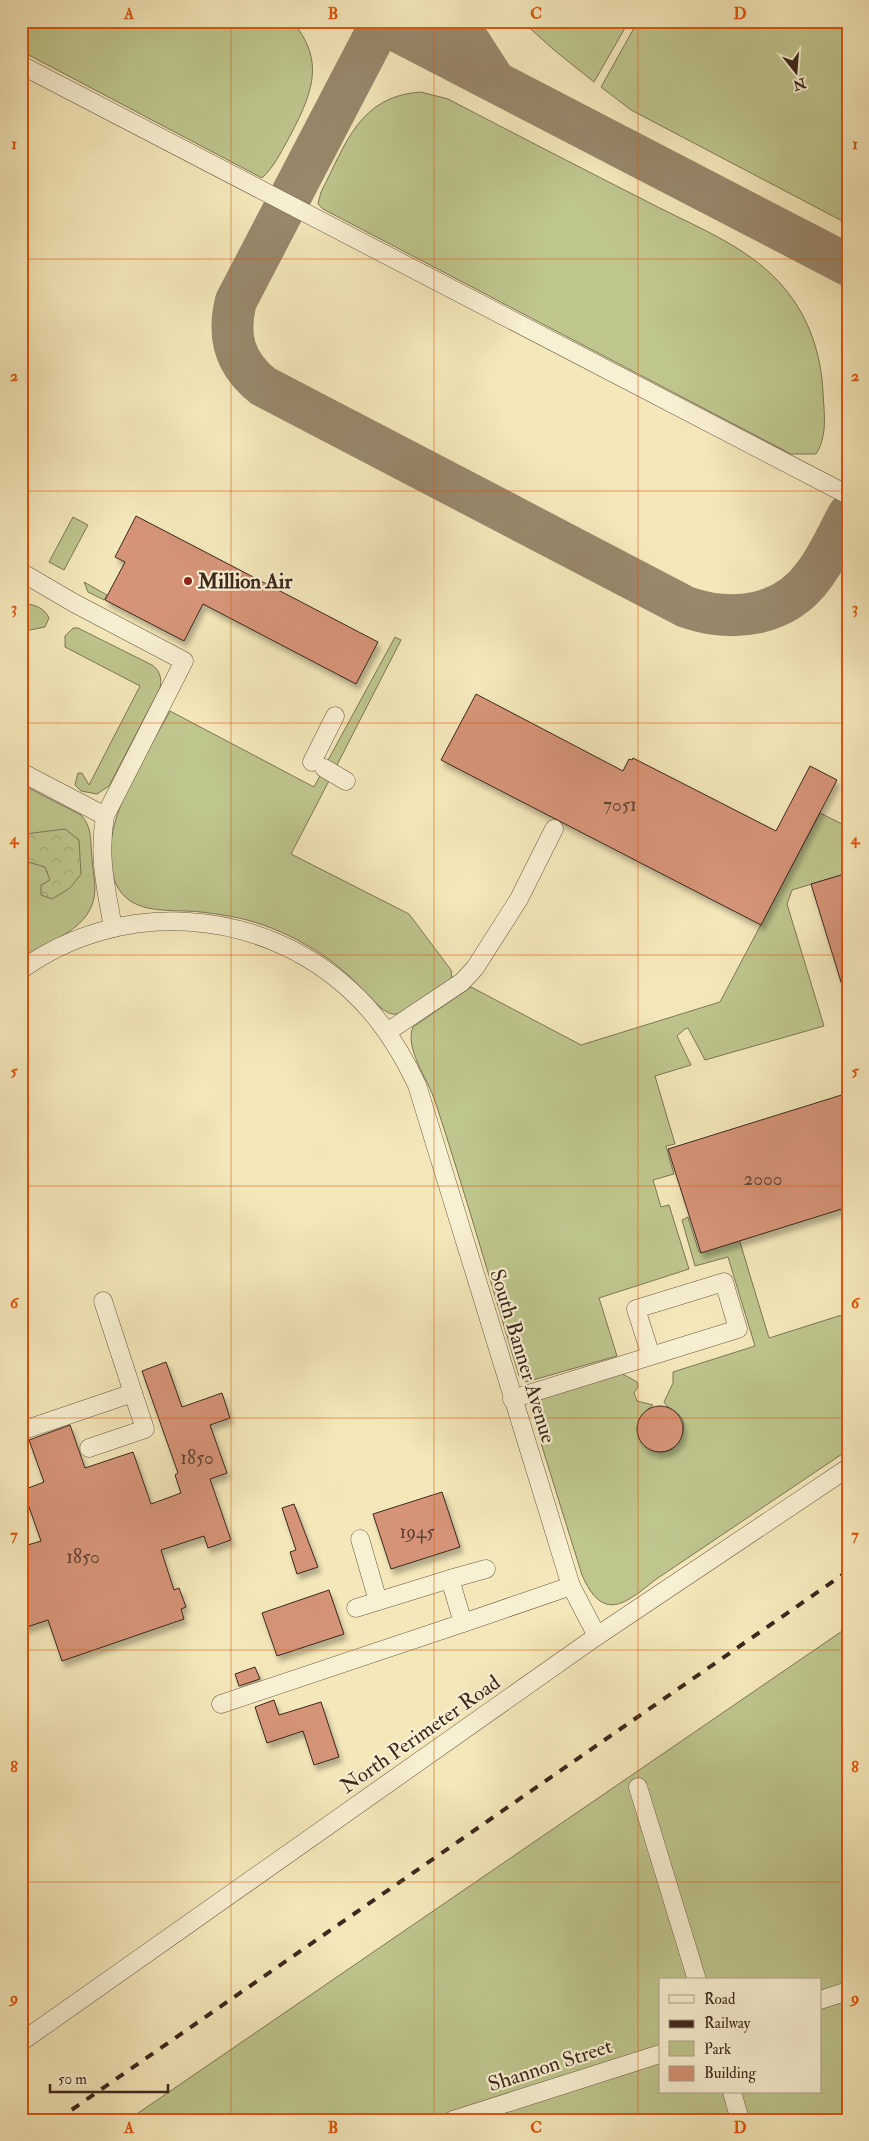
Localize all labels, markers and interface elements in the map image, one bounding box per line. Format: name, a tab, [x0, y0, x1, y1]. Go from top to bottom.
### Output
text: A	[123, 4, 135, 24]
text: B	[328, 4, 338, 24]
text: C	[530, 4, 542, 24]
text: D	[733, 4, 747, 24]
north arrow	[772, 48, 822, 98]
text: N	[791, 74, 809, 94]
text: 1	[11, 134, 17, 154]
text: 1	[852, 134, 858, 154]
text: 2	[10, 366, 18, 386]
text: 2	[851, 366, 859, 386]
place label: Million Air	[197, 568, 293, 595]
marker: Million Air	[182, 575, 194, 587]
text: 3	[11, 598, 17, 618]
text: 3	[852, 598, 858, 618]
house number: 7051	[603, 793, 637, 817]
text: 4	[9, 829, 20, 849]
text: 4	[850, 829, 861, 849]
text: 5	[10, 1061, 18, 1081]
text: 5	[851, 1061, 859, 1081]
house number: 2000	[744, 1167, 782, 1191]
street label: South Banner Avenue	[483, 1266, 562, 1447]
text: 6	[10, 1293, 20, 1313]
text: 6	[851, 1293, 861, 1313]
house number: 1850	[180, 1446, 214, 1470]
house number: 1945	[399, 1520, 435, 1544]
text: 7	[10, 1525, 18, 1545]
text: 7	[851, 1525, 859, 1545]
house number: 1850	[66, 1545, 100, 1569]
street label: North Perimeter Road	[335, 1669, 506, 1800]
text: 8	[10, 1757, 18, 1777]
text: 8	[851, 1757, 859, 1777]
legend	[659, 1978, 822, 2094]
text: 9	[8, 1988, 18, 2008]
text: 9	[849, 1988, 859, 2008]
text: Road	[704, 1990, 736, 2009]
text: Railway	[704, 2014, 751, 2033]
street label: Shannon Street	[485, 2033, 616, 2098]
text: Park	[704, 2040, 731, 2059]
scale bar	[50, 2061, 168, 2093]
text: Building	[704, 2064, 756, 2083]
text: 50 m	[58, 2070, 87, 2089]
text: A	[123, 2118, 135, 2138]
text: B	[328, 2118, 338, 2138]
text: C	[530, 2118, 542, 2138]
text: D	[733, 2118, 747, 2138]

